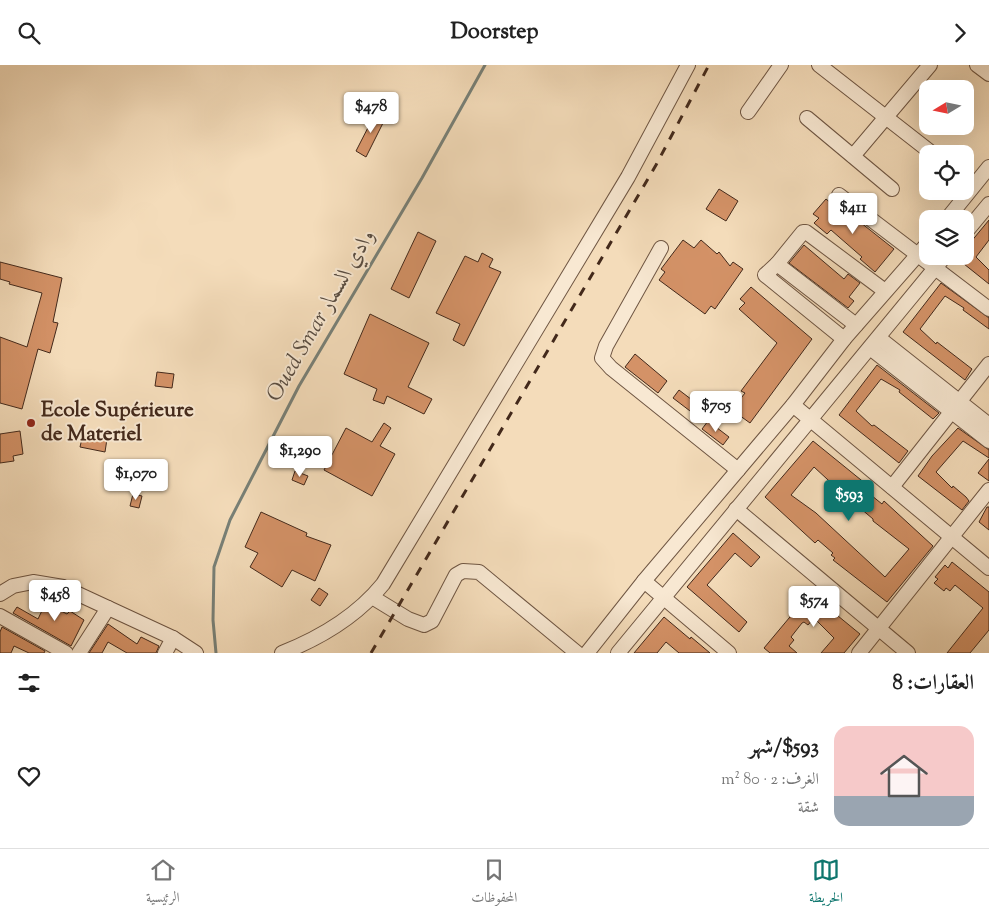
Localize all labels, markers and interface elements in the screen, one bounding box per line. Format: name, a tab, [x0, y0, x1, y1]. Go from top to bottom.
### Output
text: Doorstep	[450, 17, 539, 49]
icon: search	[15, 19, 43, 47]
icon: forward	[946, 19, 974, 47]
north arrow	[919, 80, 974, 135]
map controls	[919, 80, 974, 265]
pin: $478	[341, 92, 401, 134]
text: $478	[355, 96, 387, 119]
button: locate	[919, 145, 974, 200]
pin: $411	[823, 193, 883, 235]
text: $411	[839, 197, 867, 220]
button: layers	[919, 210, 974, 265]
water label: Oued Smar وادي السمار	[259, 224, 385, 408]
pin: $705	[686, 391, 746, 433]
text: $705	[701, 395, 731, 418]
place label: Ecole Supérieure de Materiel	[41, 396, 194, 450]
marker: Ecole Supérieure de Materiel	[25, 417, 37, 429]
pin: $1,290	[259, 435, 341, 478]
text: $1,290	[279, 440, 321, 463]
pin: $1,070	[95, 459, 177, 501]
text: $1,070	[115, 463, 157, 486]
pin: $593	[819, 479, 879, 522]
text: $593	[835, 484, 863, 507]
pin: $458	[25, 579, 85, 622]
text: $458	[40, 584, 70, 607]
pin: $574	[784, 585, 844, 628]
text: $574	[800, 590, 829, 613]
icon: filters	[15, 669, 43, 697]
text: العقارات: 8	[893, 669, 974, 699]
text: $593/شهر	[749, 733, 819, 763]
icon: home	[874, 746, 934, 806]
icon: heart	[15, 762, 43, 790]
text: الغرف: 2 · 80 m²	[721, 769, 819, 792]
text: شقة	[798, 797, 819, 820]
tab: الرئيسية	[146, 856, 180, 911]
tab: المحفوظات	[471, 856, 517, 911]
tab: الخريطة	[809, 856, 843, 911]

